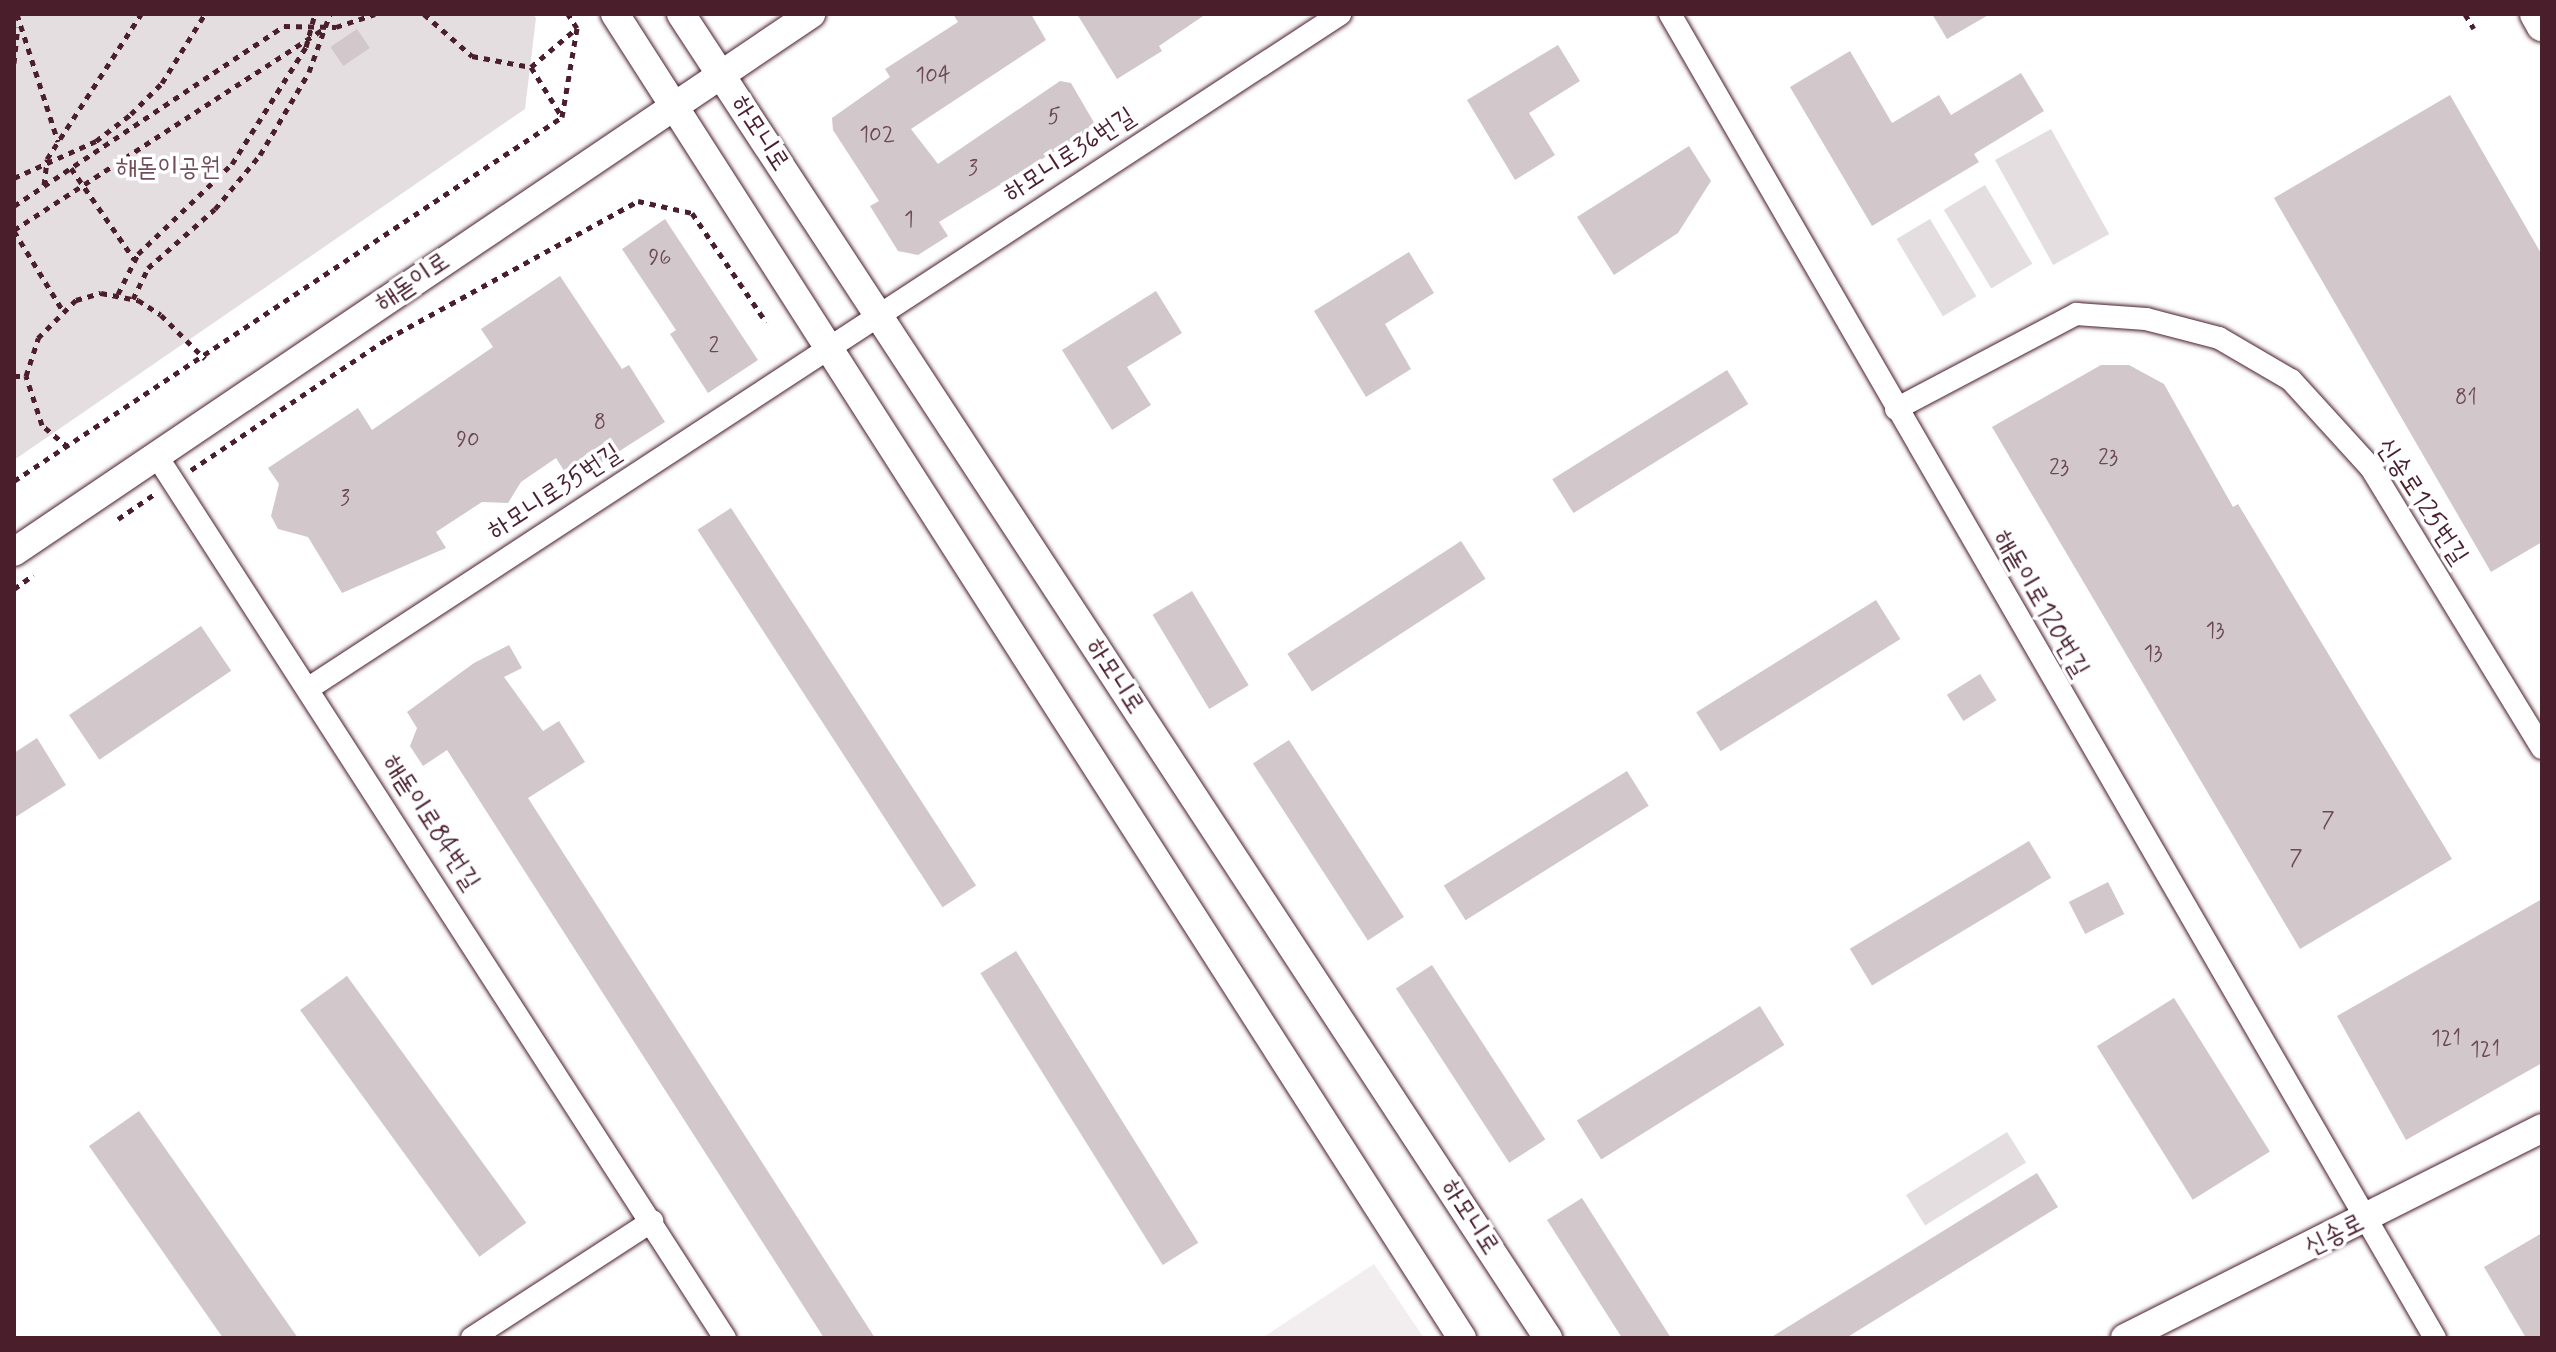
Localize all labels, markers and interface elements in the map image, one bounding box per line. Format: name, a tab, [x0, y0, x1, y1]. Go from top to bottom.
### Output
house number: 104	[915, 64, 951, 90]
street label: 하모니로	[723, 90, 795, 178]
street label: 하모니로36번길	[998, 102, 1142, 210]
house number: 5	[1047, 105, 1061, 131]
house number: 102	[859, 123, 895, 149]
park label: 해돋이공원	[116, 153, 220, 185]
house number: 3	[968, 157, 978, 183]
house number: 1	[904, 208, 914, 234]
house number: 96	[649, 246, 671, 272]
street label: 해돋이로	[370, 247, 456, 319]
house number: 2	[709, 334, 719, 360]
house number: 81	[2455, 386, 2477, 412]
house number: 8	[594, 411, 606, 437]
house number: 90	[456, 428, 480, 454]
street label: 신송로125번길	[2369, 433, 2473, 571]
street label: 하모니로35번길	[482, 438, 628, 548]
house number: 23	[2098, 446, 2118, 472]
house number: 23	[2049, 456, 2069, 482]
house number: 3	[340, 487, 350, 513]
street label: 해돋이로120번길	[1985, 525, 2095, 683]
house number: 13	[2205, 619, 2225, 645]
street label: 하모니로	[1078, 633, 1150, 721]
house number: 13	[2143, 642, 2163, 668]
street label: 해돋이로84번길	[375, 749, 485, 897]
house number: 7	[2321, 809, 2335, 835]
house number: 7	[2289, 847, 2303, 873]
house number: 121	[2431, 1027, 2461, 1053]
house number: 121	[2470, 1038, 2500, 1064]
street label: 하모니로	[1433, 1174, 1505, 1262]
street label: 신송로	[2300, 1208, 2370, 1264]

